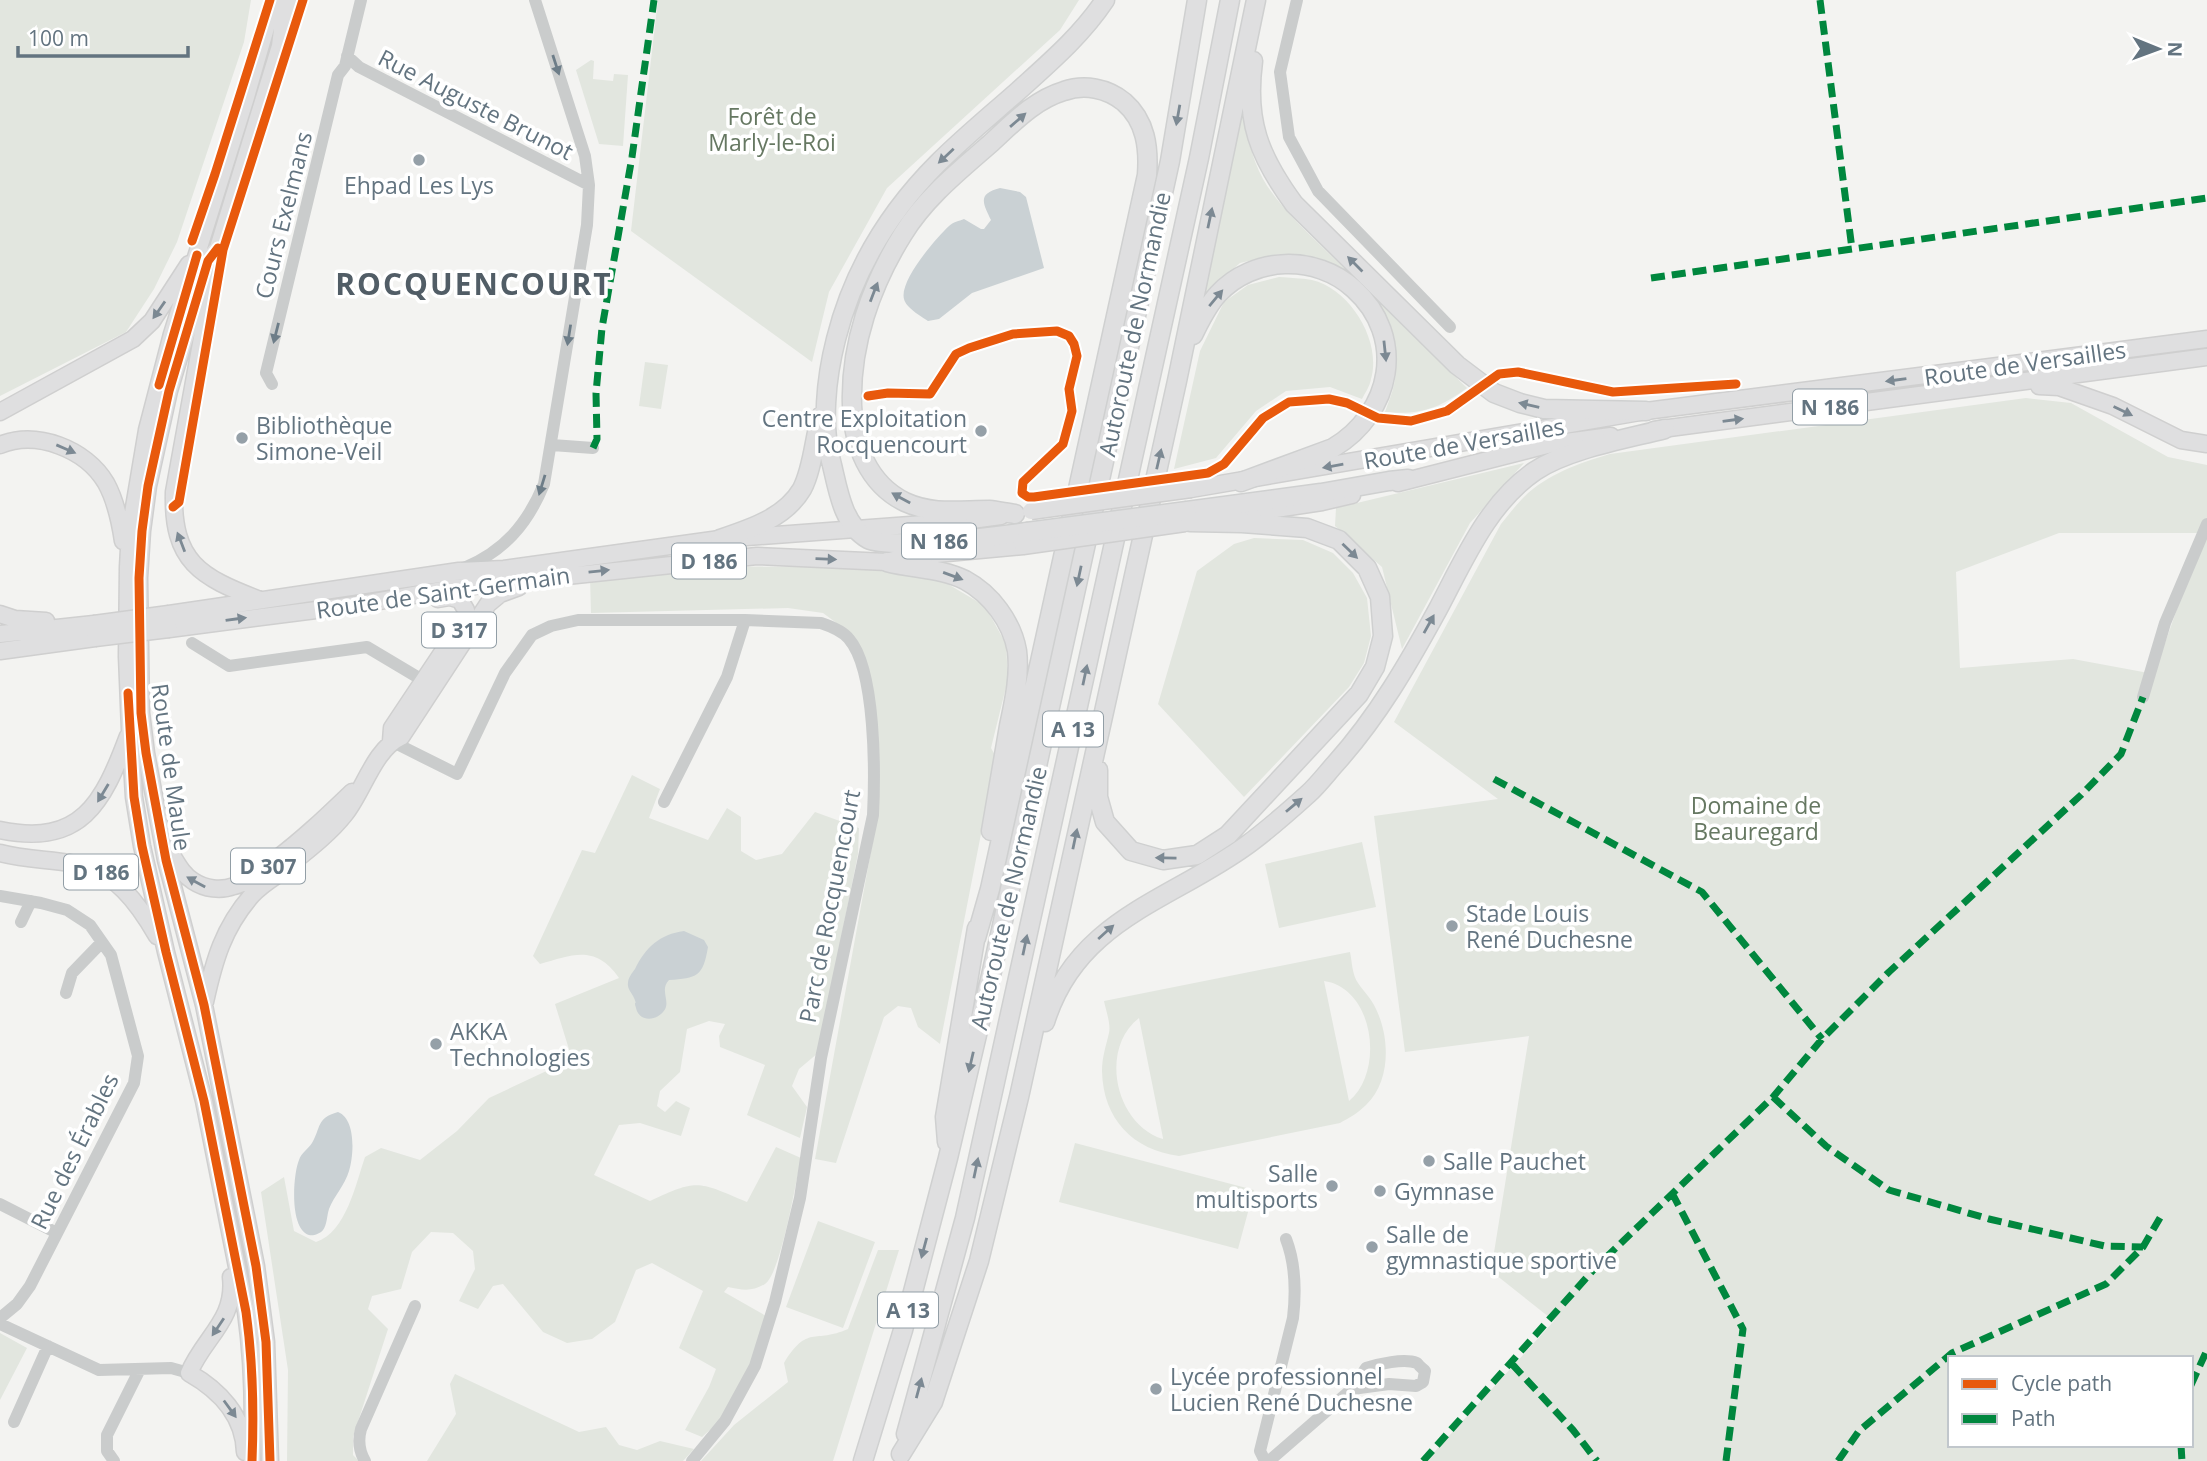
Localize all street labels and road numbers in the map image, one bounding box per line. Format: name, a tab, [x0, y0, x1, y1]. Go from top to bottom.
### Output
street label: Rue Auguste Brunot	[373, 41, 579, 167]
street label: Cours Exelmans	[247, 128, 319, 302]
street label: Autoroute de Normandie	[1090, 189, 1178, 459]
street label: Route de Versailles	[1922, 333, 2128, 393]
road number: N 186	[1793, 390, 1867, 424]
street label: Route de Versailles	[1361, 410, 1567, 476]
road number: N 186	[902, 524, 976, 558]
road number: D 186	[672, 544, 746, 578]
street label: Route de Saint-Germain	[314, 558, 572, 626]
road number: D 317	[422, 612, 496, 648]
street label: Route de Maule	[144, 681, 200, 853]
road number: A 13	[1043, 712, 1103, 746]
street label: Autoroute de Normandie	[962, 763, 1054, 1033]
street label: Parc de Rocquencourt	[791, 787, 867, 1025]
road number: D 307	[231, 848, 305, 884]
road number: D 186	[64, 854, 138, 890]
street label: Rue des Érables	[22, 1068, 126, 1234]
road number: A 13	[878, 1292, 938, 1328]

